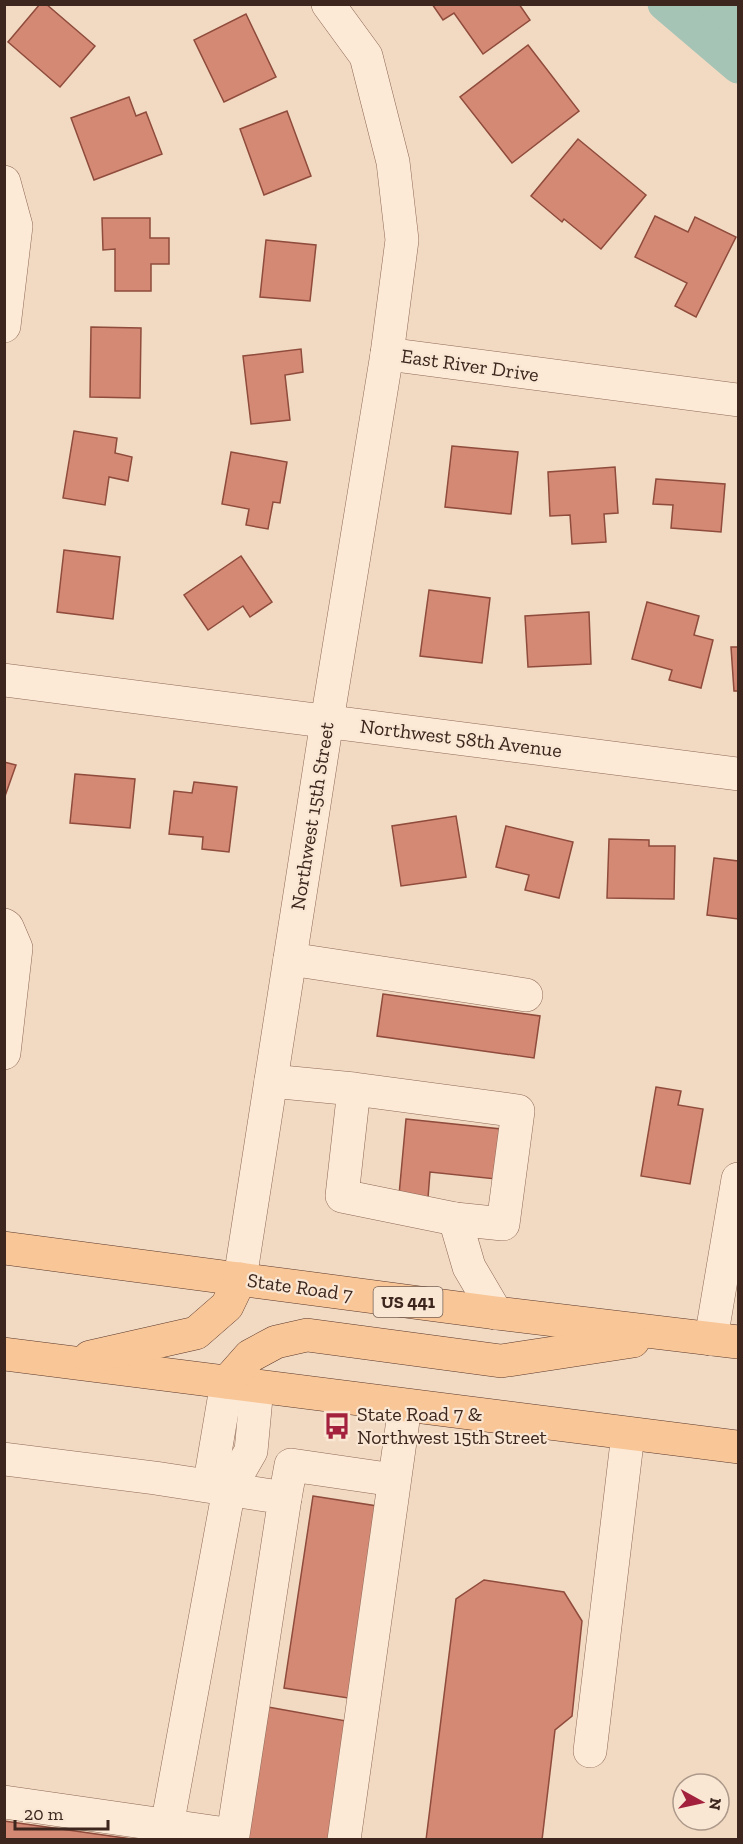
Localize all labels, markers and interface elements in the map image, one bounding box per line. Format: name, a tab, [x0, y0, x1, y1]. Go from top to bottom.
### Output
street label: East River Drive	[400, 343, 540, 387]
street label: Northwest 58th Avenue	[359, 714, 563, 762]
street label: Northwest 15th Street	[285, 720, 339, 912]
street label: State Road 7	[246, 1268, 355, 1306]
road number: US 441	[374, 1287, 442, 1317]
place label: State Road 7 & Northwest 15th Street	[357, 1402, 548, 1449]
bus stop icon: State Road 7 & Northwest 15th Street	[322, 1411, 352, 1441]
north arrow	[671, 1772, 731, 1832]
scale bar	[15, 1793, 108, 1831]
text: N	[705, 1797, 726, 1811]
text: 20 m	[24, 1803, 64, 1825]

